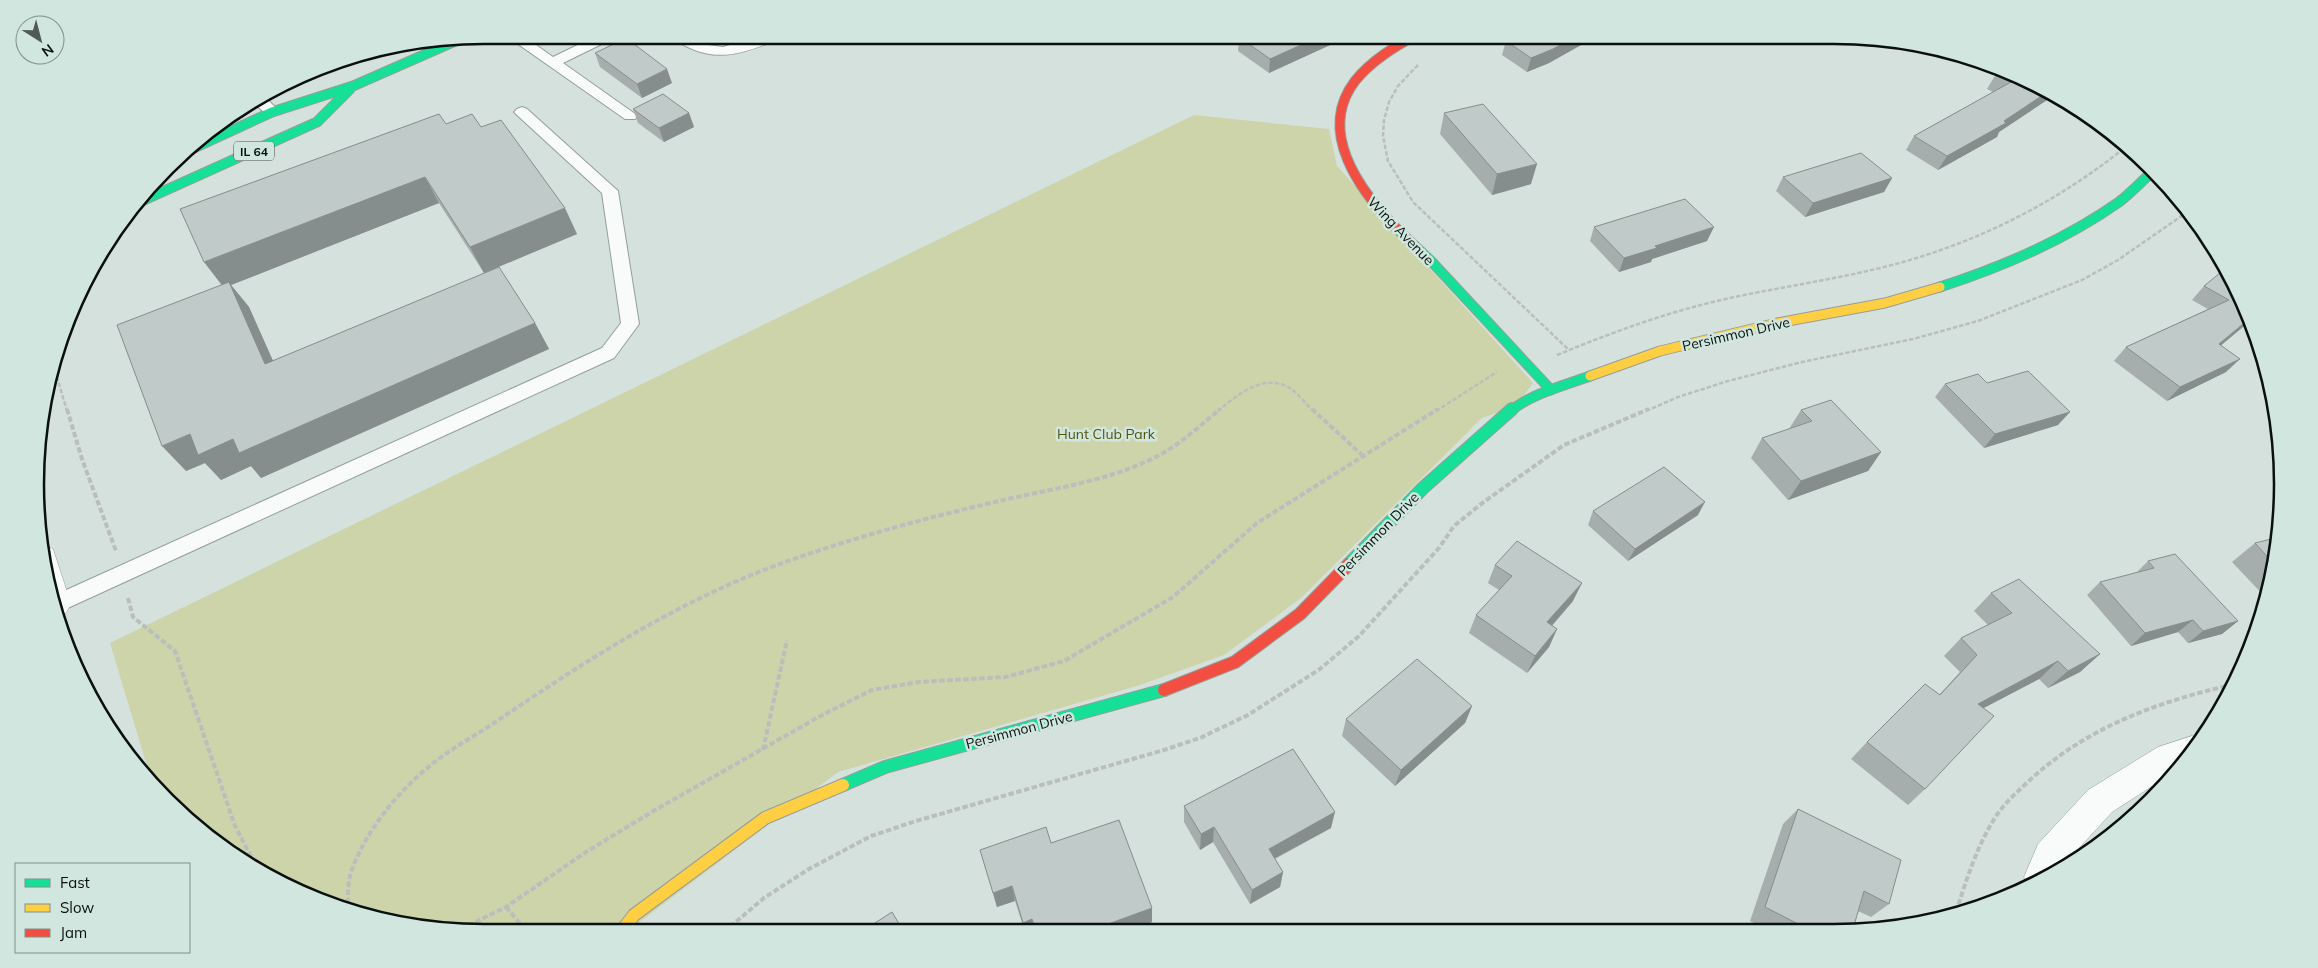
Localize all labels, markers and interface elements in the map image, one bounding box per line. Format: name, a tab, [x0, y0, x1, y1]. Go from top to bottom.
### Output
north arrow	[15, 15, 65, 65]
text: N	[38, 40, 57, 61]
road number: IL 64	[234, 142, 274, 160]
street label: Wing Avenue	[1364, 193, 1438, 269]
street label: Persimmon Drive	[1680, 313, 1792, 355]
park label: Hunt Club Park	[1057, 425, 1156, 443]
street label: Persimmon Drive	[1333, 488, 1423, 580]
street label: Persimmon Drive	[964, 707, 1074, 753]
legend	[15, 863, 190, 953]
text: Fast	[60, 873, 90, 892]
text: Slow	[60, 898, 94, 917]
text: Jam	[60, 923, 87, 942]

